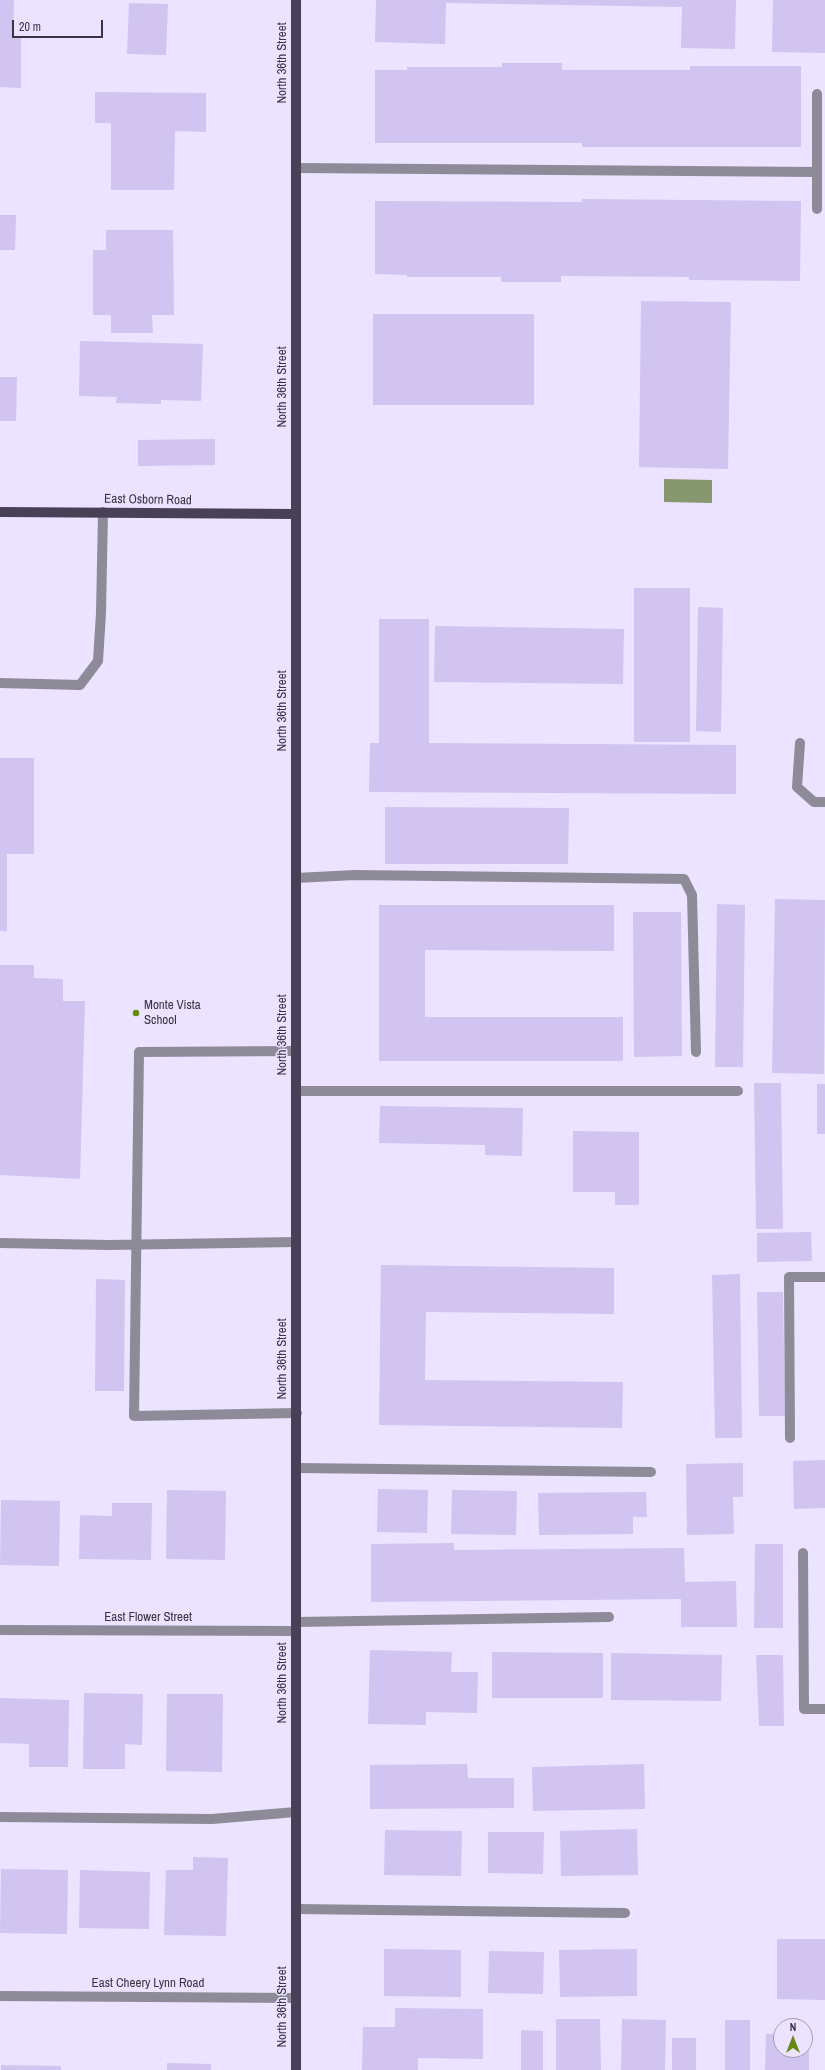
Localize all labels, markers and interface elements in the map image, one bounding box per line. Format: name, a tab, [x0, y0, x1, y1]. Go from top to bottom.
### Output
scale bar	[14, 12, 105, 38]
text: 20 m	[19, 19, 41, 35]
street label: North 36th Street	[275, 22, 291, 104]
street label: North 36th Street	[275, 346, 291, 428]
street label: East Osborn Road	[104, 491, 192, 509]
street label: North 36th Street	[275, 670, 291, 752]
street label: North 36th Street	[275, 994, 291, 1076]
place label: Monte Vista School	[144, 998, 201, 1029]
marker: Monte Vista School	[131, 1008, 141, 1018]
street label: North 36th Street	[275, 1318, 291, 1400]
street label: East Flower Street	[104, 1610, 192, 1626]
street label: North 36th Street	[275, 1642, 291, 1724]
street label: North 36th Street	[275, 1966, 291, 2048]
street label: East Cheery Lynn Road	[92, 1976, 204, 1992]
north arrow	[773, 2018, 813, 2058]
text: N	[790, 2020, 796, 2034]

